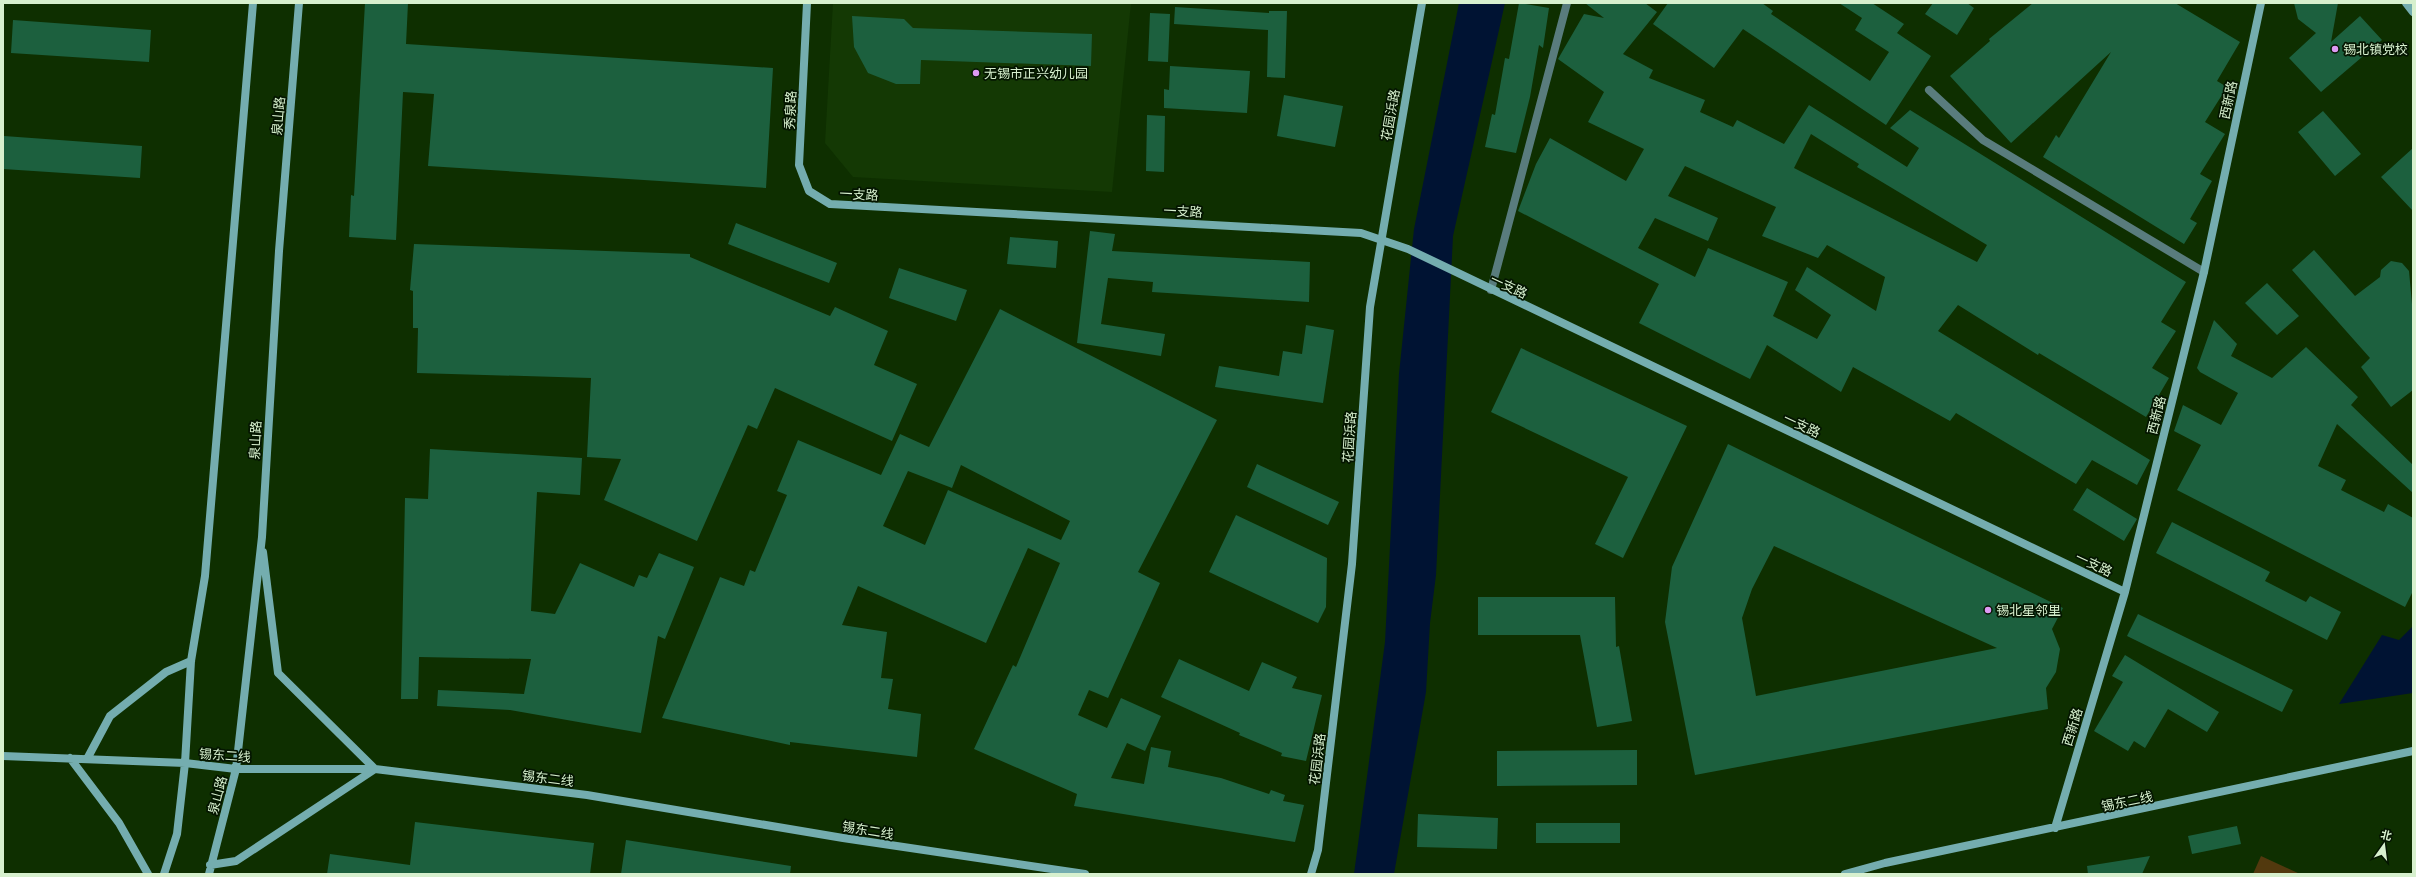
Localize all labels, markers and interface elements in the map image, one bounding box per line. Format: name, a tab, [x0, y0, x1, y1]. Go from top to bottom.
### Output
place label: 锡北镇党校	[2343, 40, 2408, 58]
marker: 锡北镇党校	[2330, 44, 2340, 54]
place label: 无锡市正兴幼儿园	[984, 64, 1088, 82]
marker: 无锡市正兴幼儿园	[971, 68, 981, 78]
street label: 西新路	[2215, 79, 2241, 121]
street label: 花园浜路	[1377, 88, 1403, 142]
street label: 秀泉路	[780, 90, 800, 130]
street label: 泉山路	[267, 96, 289, 136]
street label: 一支路	[839, 184, 879, 204]
street label: 一支路	[1163, 201, 1203, 221]
street label: 一支路	[1488, 270, 1530, 302]
street label: 西新路	[2143, 394, 2169, 436]
street label: 一支路	[1781, 409, 1823, 441]
street label: 花园浜路	[1338, 410, 1360, 464]
street label: 泉山路	[245, 420, 265, 460]
street label: 一支路	[2073, 548, 2115, 580]
place label: 锡北星邻里	[1996, 601, 2061, 619]
marker: 锡北星邻里	[1983, 605, 1993, 615]
street label: 西新路	[2058, 706, 2086, 748]
street label: 花园浜路	[1305, 732, 1329, 786]
street label: 锡东二线	[198, 744, 252, 766]
street label: 锡东二线	[521, 766, 575, 790]
street label: 泉山路	[203, 774, 231, 816]
street label: 锡东二线	[2100, 787, 2154, 815]
street label: 锡东二线	[841, 817, 895, 843]
north arrow	[2364, 825, 2404, 865]
text: 北	[2379, 826, 2394, 843]

